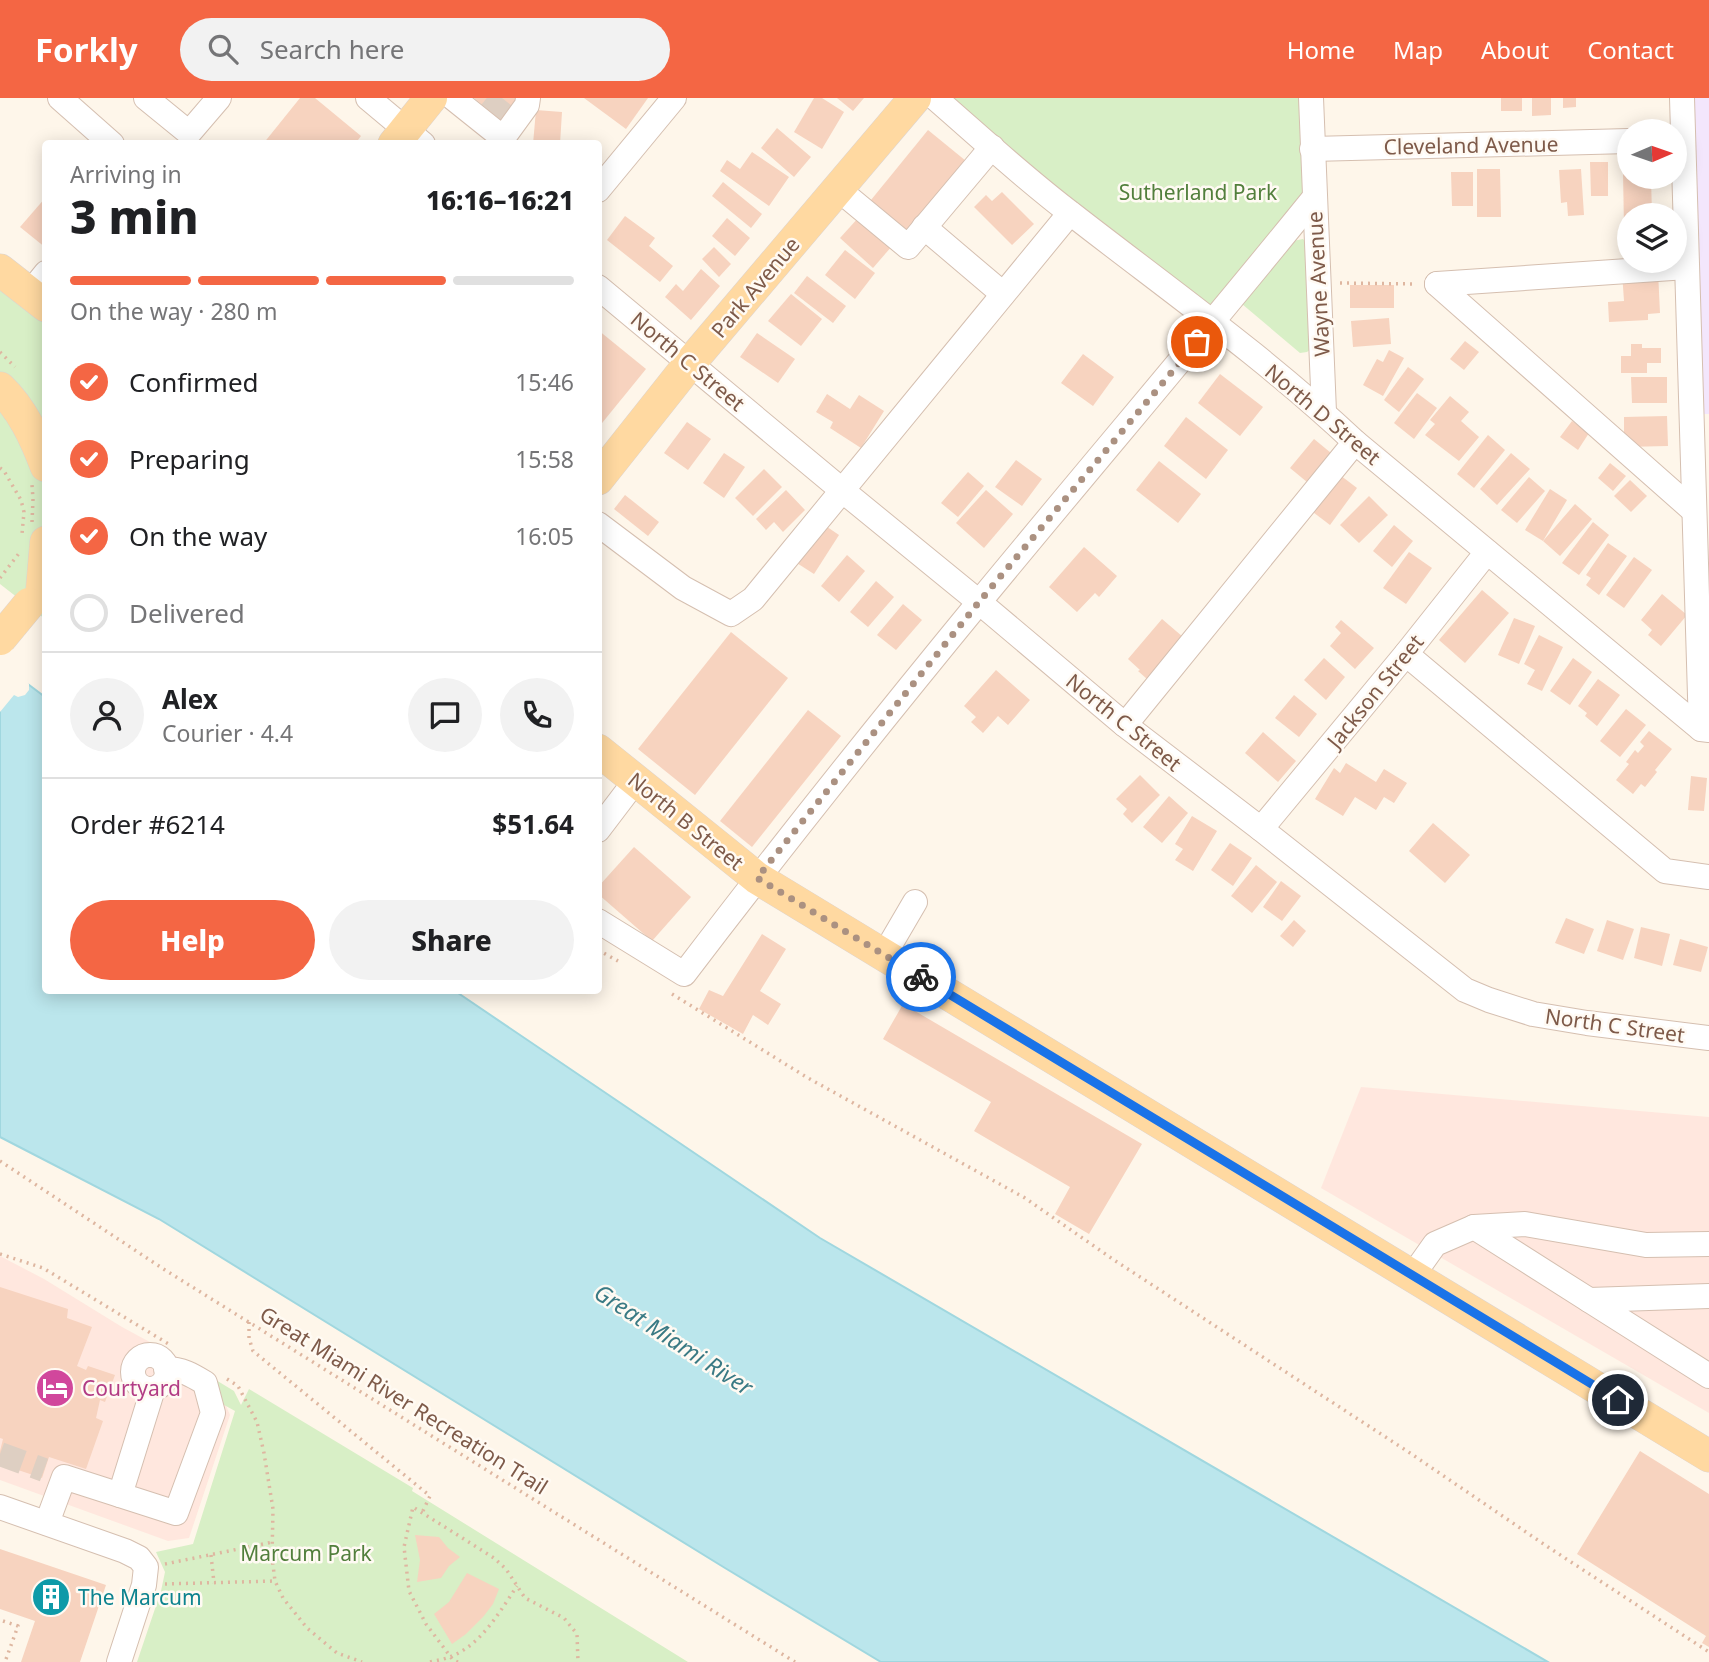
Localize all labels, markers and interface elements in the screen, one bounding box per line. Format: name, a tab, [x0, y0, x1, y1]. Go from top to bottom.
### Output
search box	[180, 18, 670, 81]
text: Forkly	[35, 27, 138, 72]
icon: search	[204, 30, 242, 68]
text: Search here	[260, 31, 404, 67]
text: Home	[1287, 33, 1355, 66]
text: Map	[1393, 33, 1443, 66]
text: About	[1481, 33, 1549, 66]
text: Contact	[1587, 33, 1674, 66]
north arrow	[1617, 119, 1687, 189]
map controls	[1617, 119, 1687, 273]
street label: Cleveland Avenue	[1383, 129, 1559, 161]
text: Arriving in	[70, 158, 182, 190]
park label: Sutherland Park	[1119, 178, 1278, 206]
text: 16:16–16:21	[426, 182, 574, 218]
text: 3 min	[70, 185, 199, 247]
button: layers	[1617, 203, 1687, 273]
street label: Wayne Avenue	[1300, 211, 1336, 357]
street label: Park Avenue	[705, 231, 805, 343]
text: On the way · 280 m	[70, 295, 277, 327]
street label: North C Street	[625, 305, 751, 417]
pin	[1167, 312, 1227, 372]
icon: bag	[1178, 323, 1216, 361]
street label: North D Street	[1259, 357, 1387, 471]
icon: check	[70, 363, 108, 401]
text: Confirmed	[129, 364, 259, 400]
text: 15:46	[515, 366, 574, 398]
icon: check	[70, 440, 108, 478]
text: Preparing	[129, 441, 250, 477]
text: 15:58	[515, 443, 574, 475]
icon: check	[70, 517, 108, 555]
text: On the way	[129, 518, 267, 554]
text: 16:05	[515, 520, 574, 552]
text: Delivered	[129, 595, 245, 631]
street label: Jackson Street	[1319, 628, 1430, 755]
street label: North C Street	[1061, 667, 1188, 777]
button: person	[70, 678, 144, 752]
button: chat	[408, 678, 482, 752]
button: phone	[500, 678, 574, 752]
text: Alex	[162, 681, 218, 717]
text: Courier · 4.4	[162, 717, 293, 749]
street label: North B Street	[622, 766, 750, 877]
text: Order #6214	[70, 806, 225, 842]
text: $51.64	[492, 806, 574, 842]
button: Help	[70, 900, 315, 980]
button: Share	[329, 900, 574, 980]
courier	[886, 942, 956, 1012]
icon: bike	[902, 958, 940, 996]
street label: North C Street	[1543, 1001, 1687, 1049]
water label: Great Miami River	[588, 1276, 760, 1403]
street label: Great Miami River Recreation Trail	[255, 1299, 553, 1501]
hotel icon: Courtyard	[34, 1367, 76, 1409]
pin	[1588, 1370, 1648, 1430]
place label: Courtyard	[82, 1374, 181, 1402]
icon: home	[1599, 1381, 1637, 1419]
park label: Marcum Park	[240, 1539, 373, 1567]
building icon: The Marcum	[30, 1576, 72, 1618]
place label: The Marcum	[78, 1583, 202, 1611]

